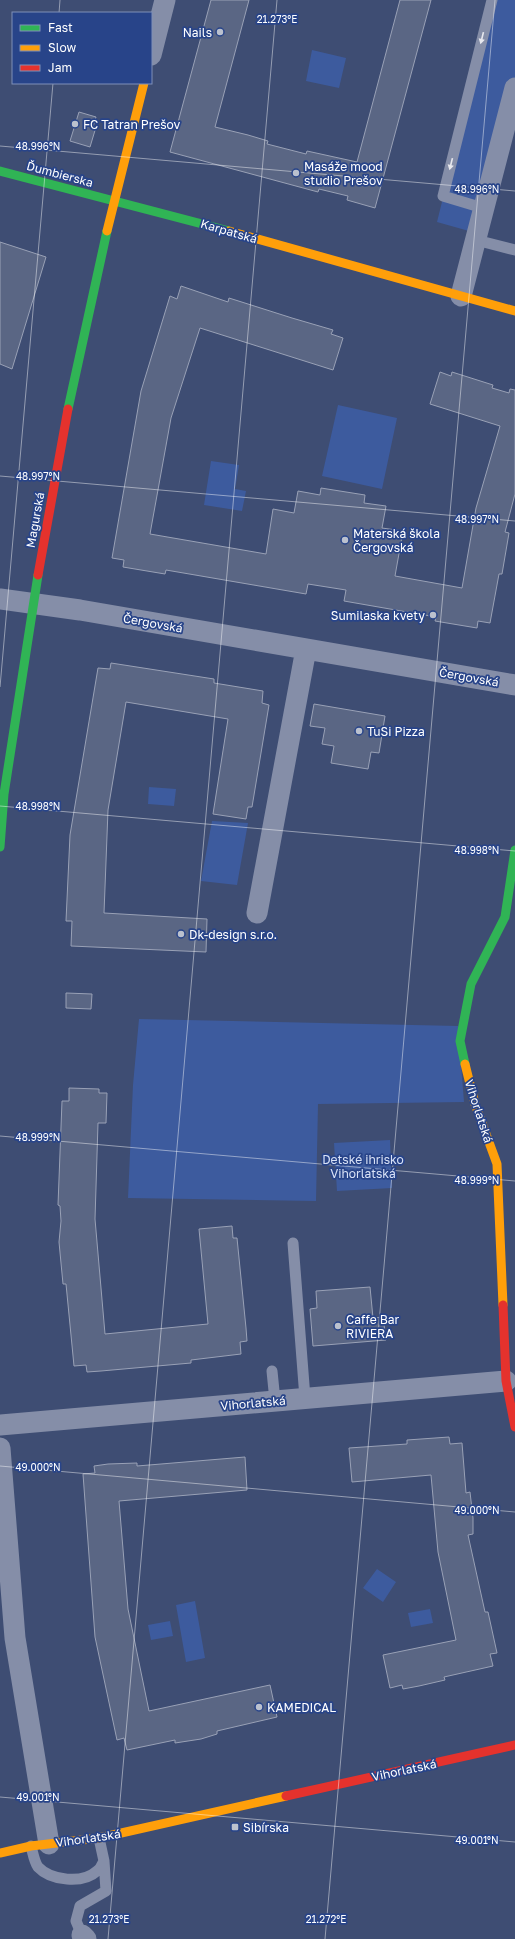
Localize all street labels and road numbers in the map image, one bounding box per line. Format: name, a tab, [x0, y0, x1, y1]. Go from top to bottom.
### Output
street label: Ďumbierska	[25, 158, 95, 190]
street label: Karpatská	[199, 216, 259, 246]
street label: Magurská	[23, 491, 47, 549]
street label: Čergovská	[122, 610, 184, 636]
street label: Čergovská	[438, 664, 500, 690]
street label: Vihorlatská	[462, 1077, 496, 1145]
street label: Vihorlatská	[220, 1393, 286, 1413]
street label: Vihorlatská	[370, 1756, 438, 1784]
street label: Vihorlatská	[54, 1826, 122, 1850]

